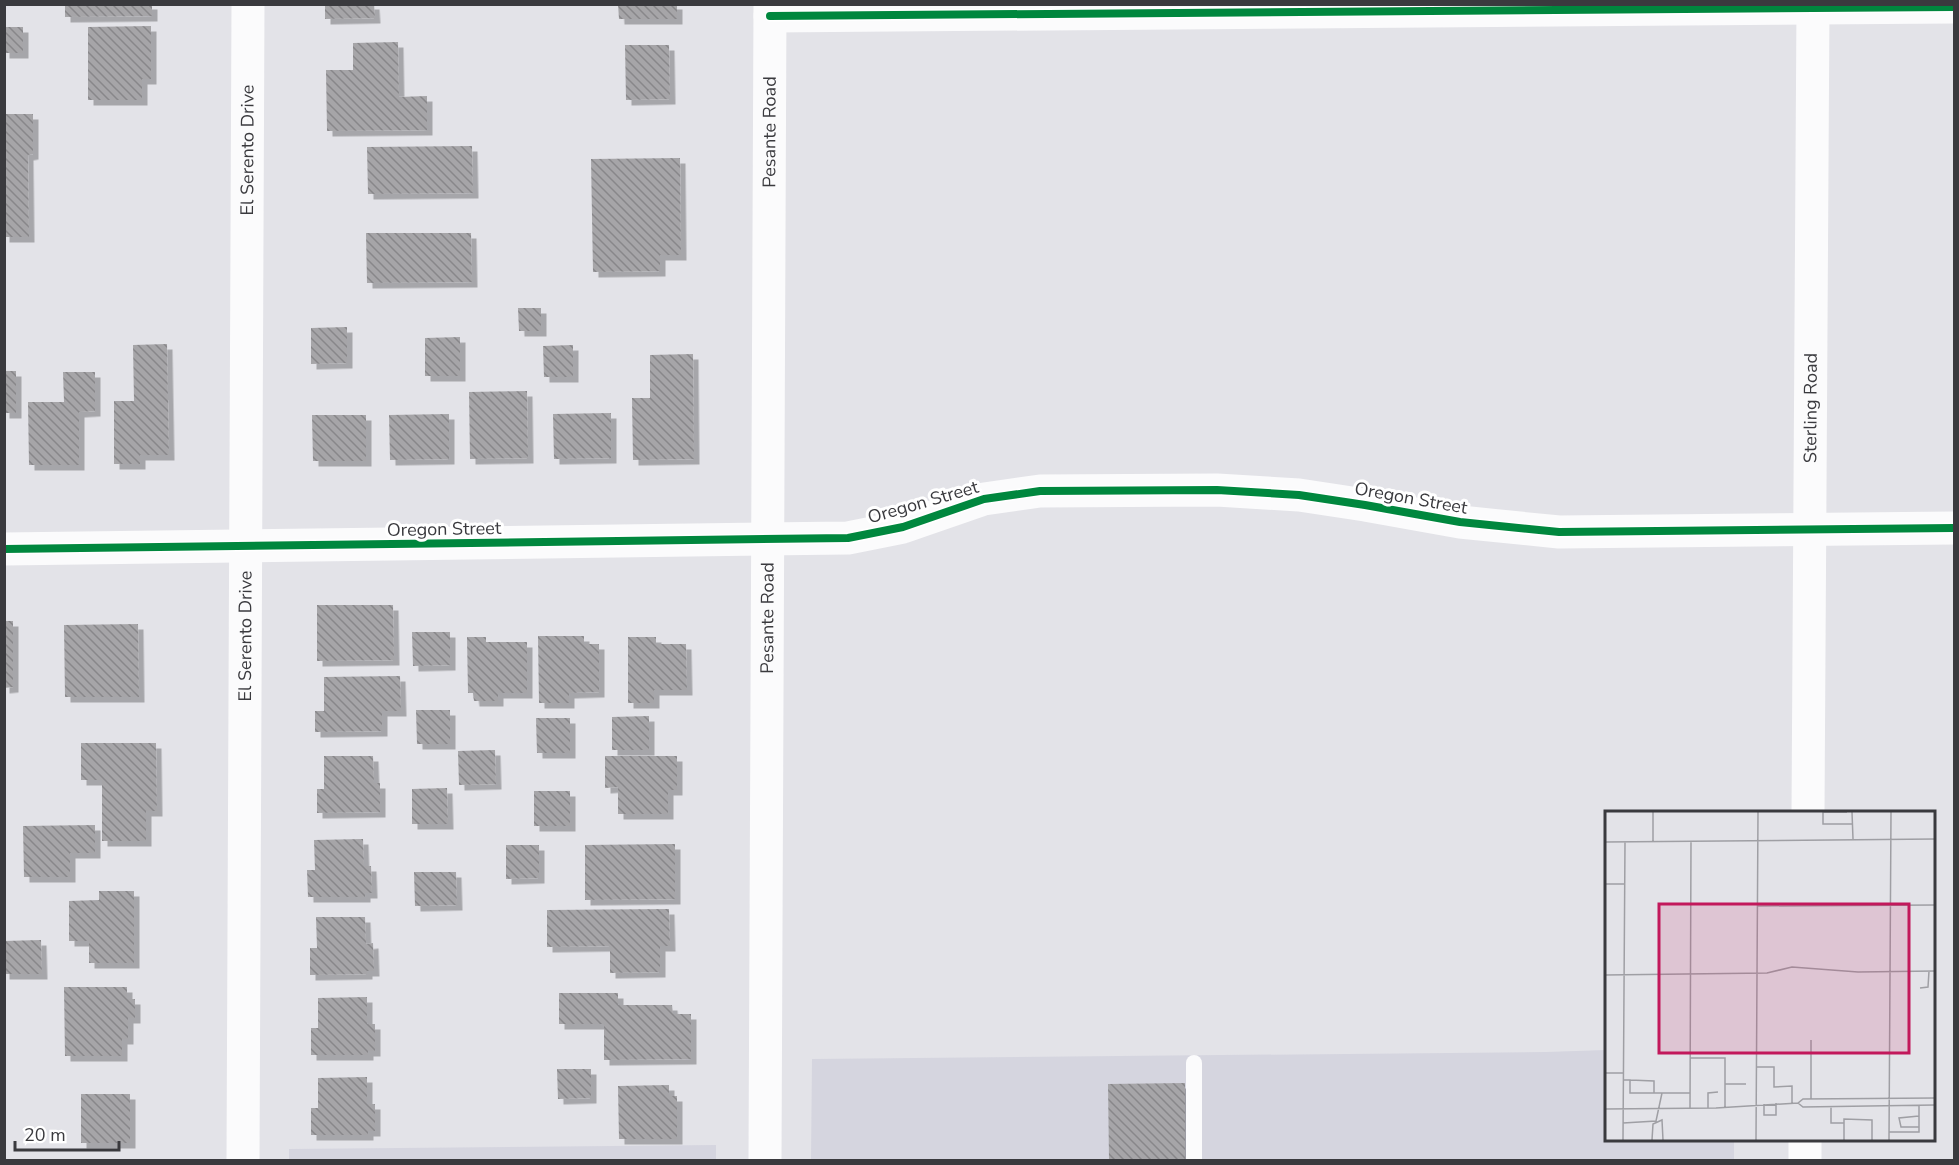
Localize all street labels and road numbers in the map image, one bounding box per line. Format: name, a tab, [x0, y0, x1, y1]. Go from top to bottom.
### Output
street label: Pesante Road	[757, 76, 782, 188]
street label: El Serento Drive	[235, 85, 260, 215]
street label: Sterling Road	[1798, 353, 1823, 463]
street label: Oregon Street	[865, 475, 982, 529]
street label: Oregon Street	[1353, 476, 1470, 520]
street label: Oregon Street	[387, 516, 502, 542]
street label: Pesante Road	[755, 562, 780, 674]
street label: El Serento Drive	[233, 571, 258, 701]

